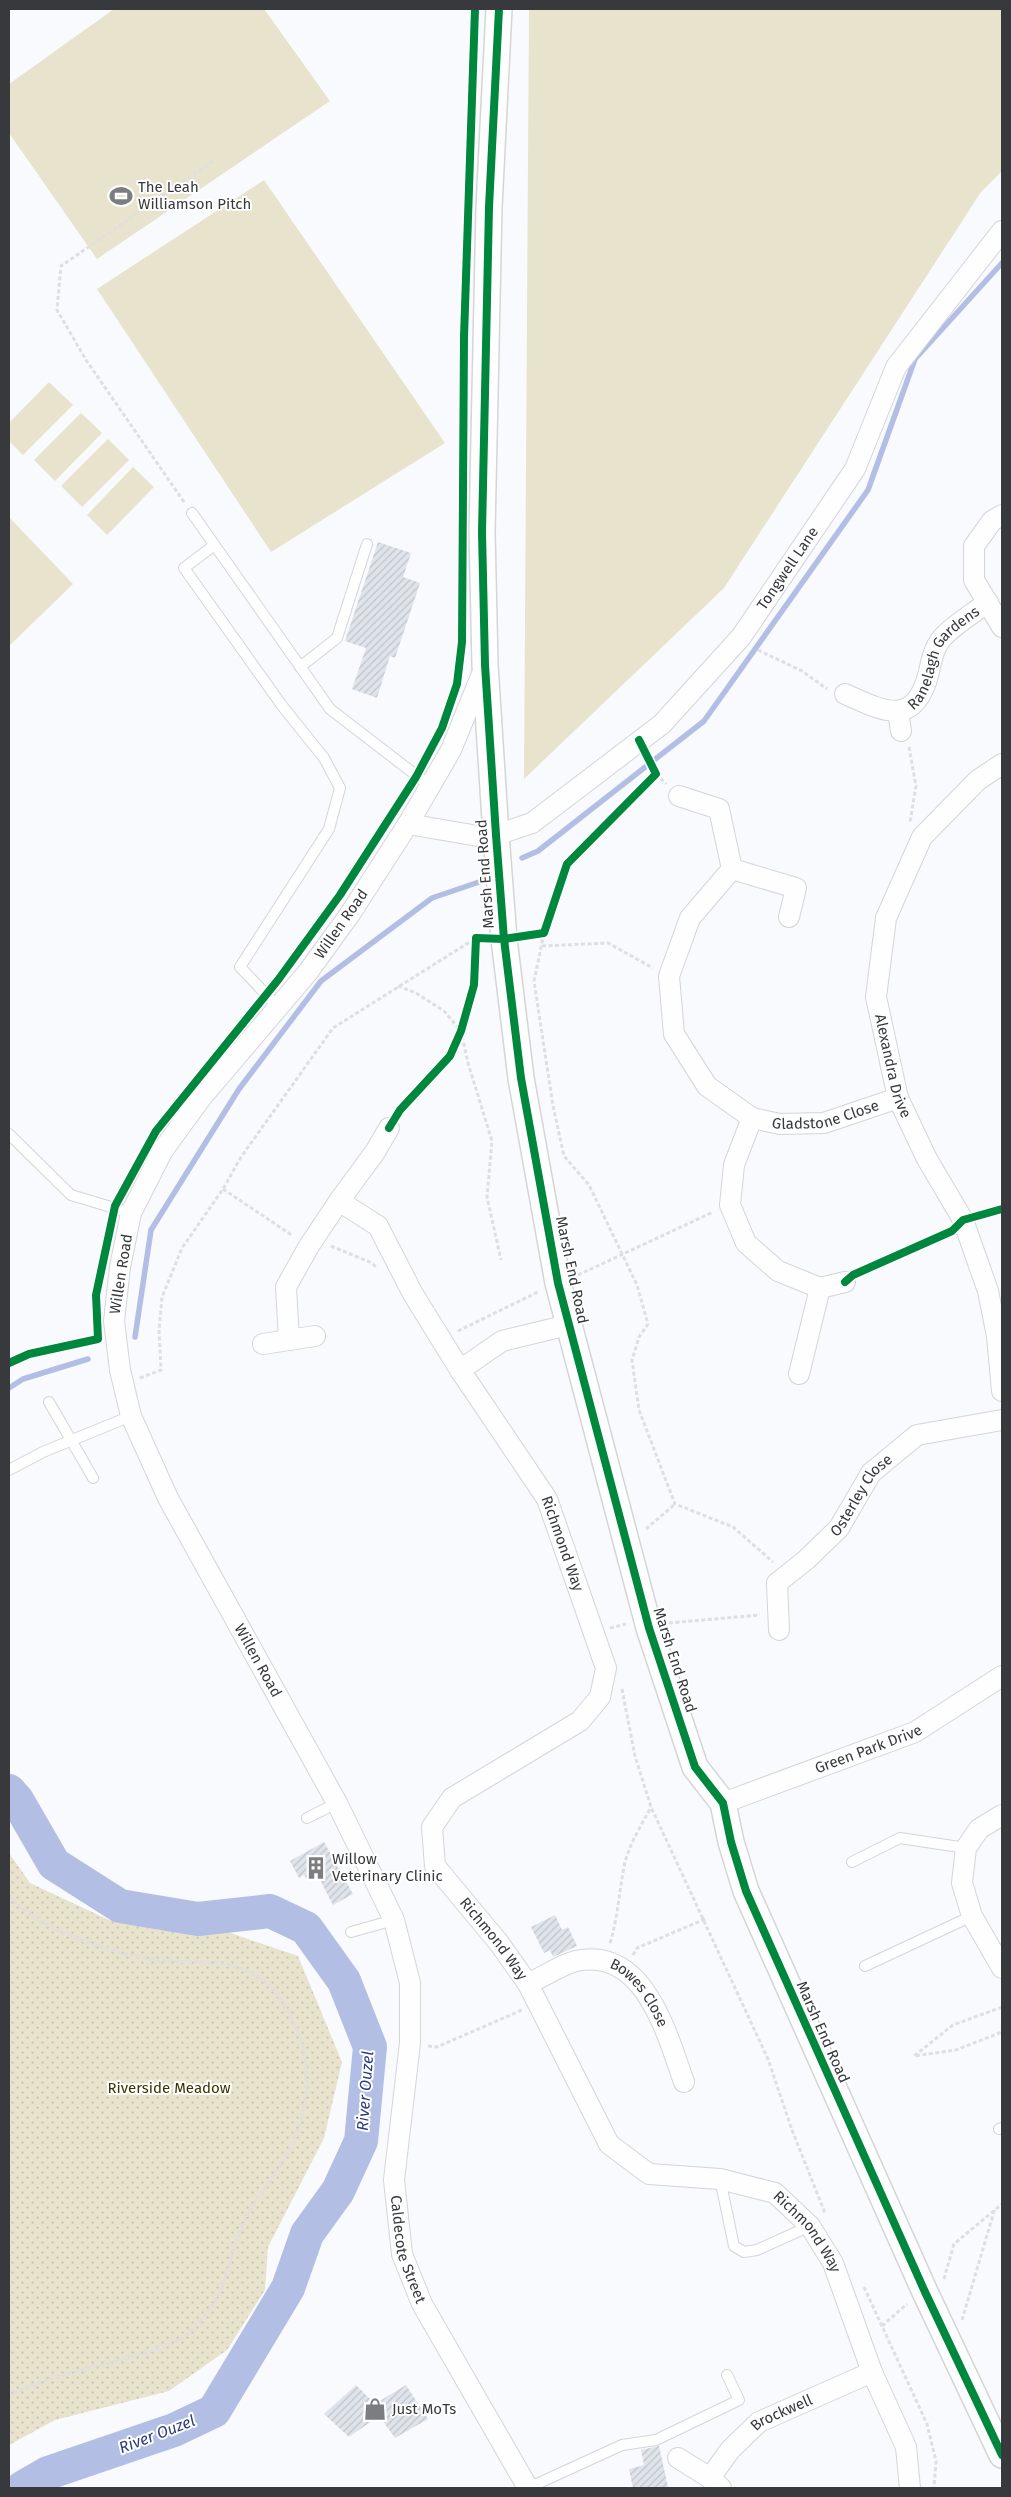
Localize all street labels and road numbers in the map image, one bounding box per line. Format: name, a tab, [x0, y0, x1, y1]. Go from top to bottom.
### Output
street label: Tongwell Lane	[753, 523, 822, 613]
street label: Ranelagh Gardens	[904, 602, 983, 714]
street label: Marsh End Road	[472, 819, 498, 929]
street label: Willen Road	[310, 886, 372, 962]
street label: Alexandra Drive	[871, 1012, 915, 1121]
street label: Gladstone Close	[770, 1096, 881, 1133]
street label: Marsh End Road	[552, 1215, 592, 1325]
street label: Willen Road	[106, 1233, 136, 1315]
street label: Osterley Close	[827, 1450, 896, 1540]
street label: Richmond Way	[538, 1493, 588, 1594]
street label: Marsh End Road	[650, 1605, 700, 1715]
street label: Willen Road	[231, 1621, 286, 1700]
street label: Green Park Drive	[812, 1721, 925, 1777]
street label: Richmond Way	[456, 1894, 532, 1984]
street label: Bowes Close	[607, 1955, 672, 2030]
street label: Marsh End Road	[793, 1978, 853, 2086]
street label: Richmond Way	[769, 2187, 845, 2275]
street label: Caldecote Street	[387, 2194, 430, 2307]
street label: Brockwell	[747, 2390, 816, 2434]

